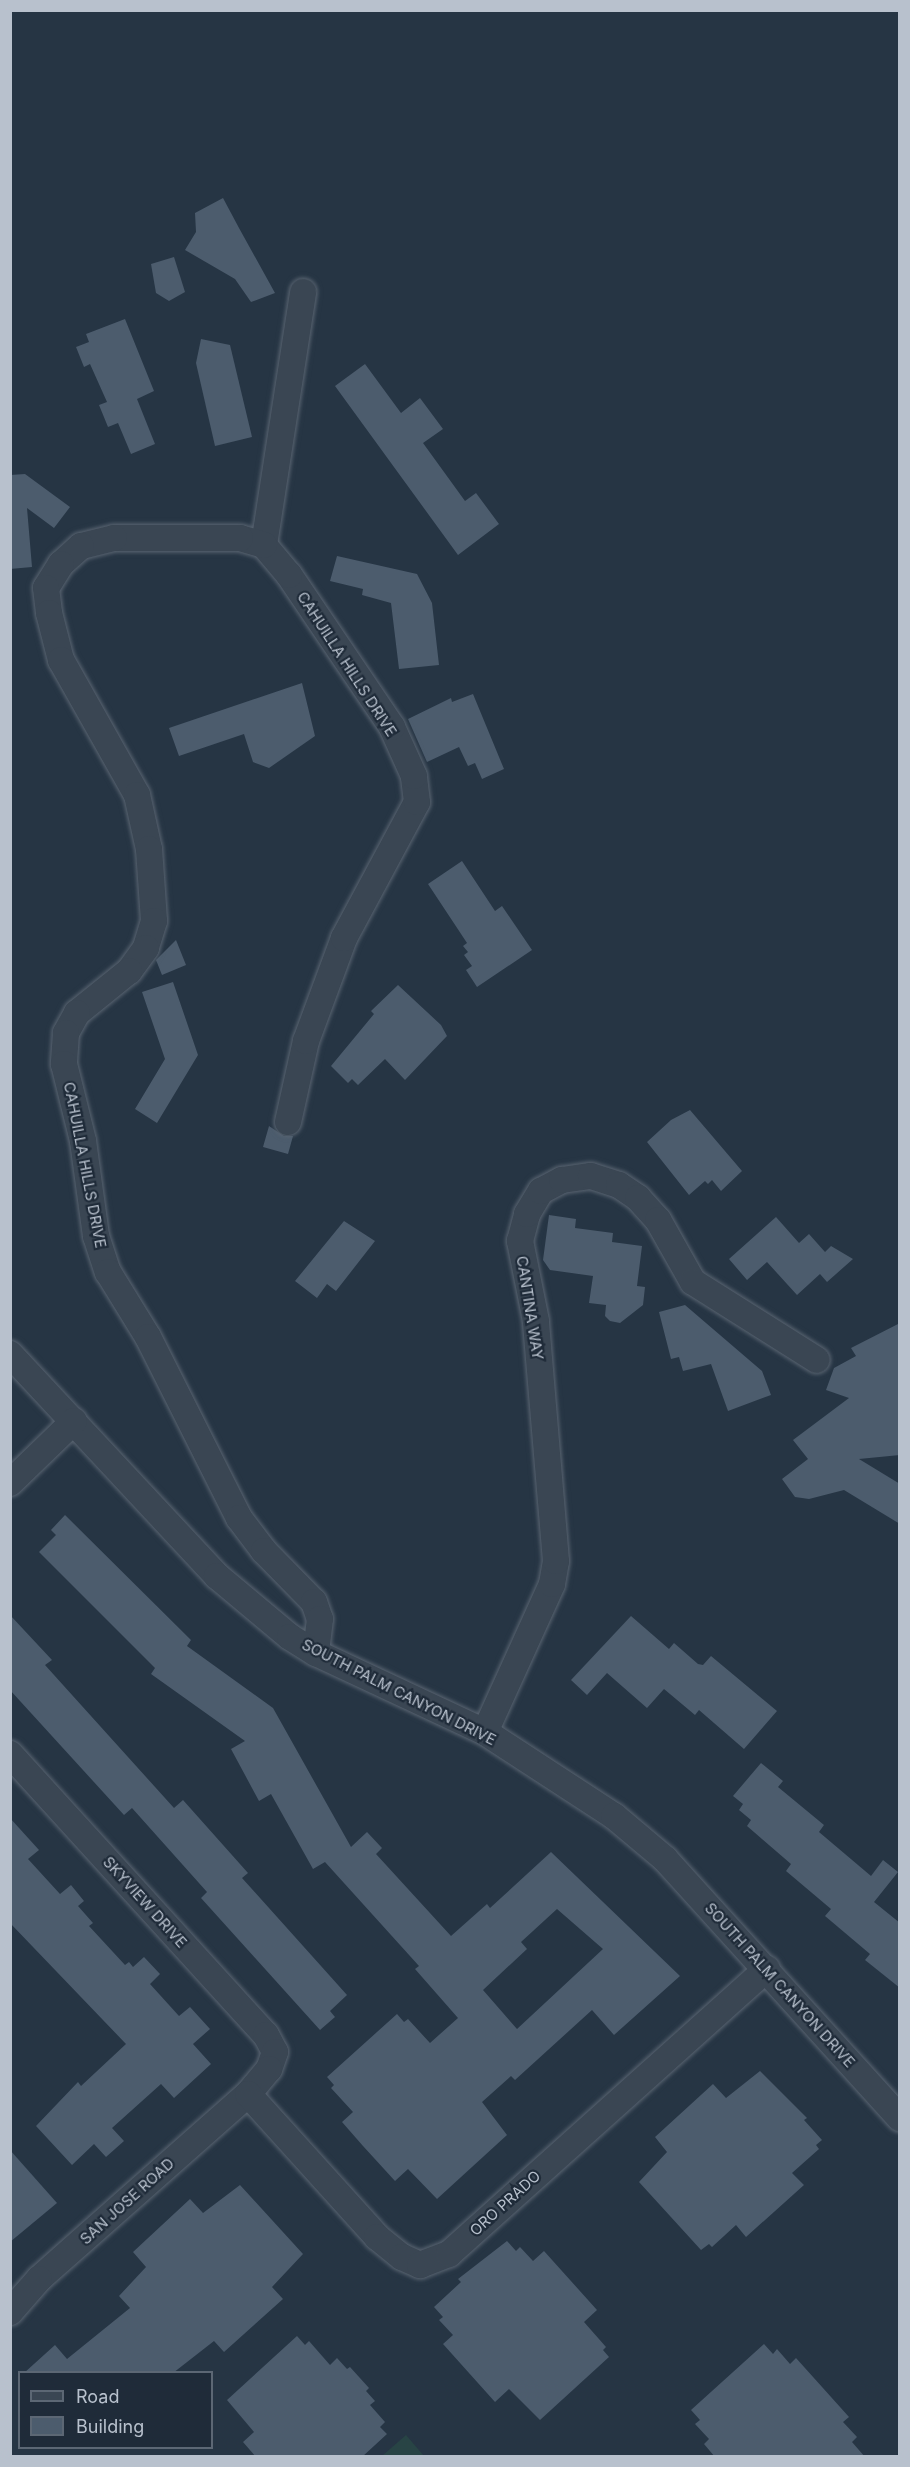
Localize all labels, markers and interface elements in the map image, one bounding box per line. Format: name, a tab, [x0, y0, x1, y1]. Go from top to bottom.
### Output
street label: CAHUILLA HILLS DRIVE	[294, 588, 400, 740]
street label: CAHUILLA HILLS DRIVE	[60, 1080, 110, 1250]
street label: CANTINA WAY	[513, 1255, 547, 1361]
street label: SOUTH PALM CANYON DRIVE	[299, 1635, 499, 1749]
street label: SKYVIEW DRIVE	[99, 1853, 191, 1951]
street label: SOUTH PALM CANYON DRIVE	[701, 1899, 859, 2071]
street label: SAN JOSE ROAD	[76, 2154, 178, 2248]
street label: ORO PRADO	[466, 2167, 544, 2239]
legend	[18, 2371, 213, 2449]
text: Road	[76, 2386, 119, 2407]
text: Building	[76, 2416, 144, 2437]

